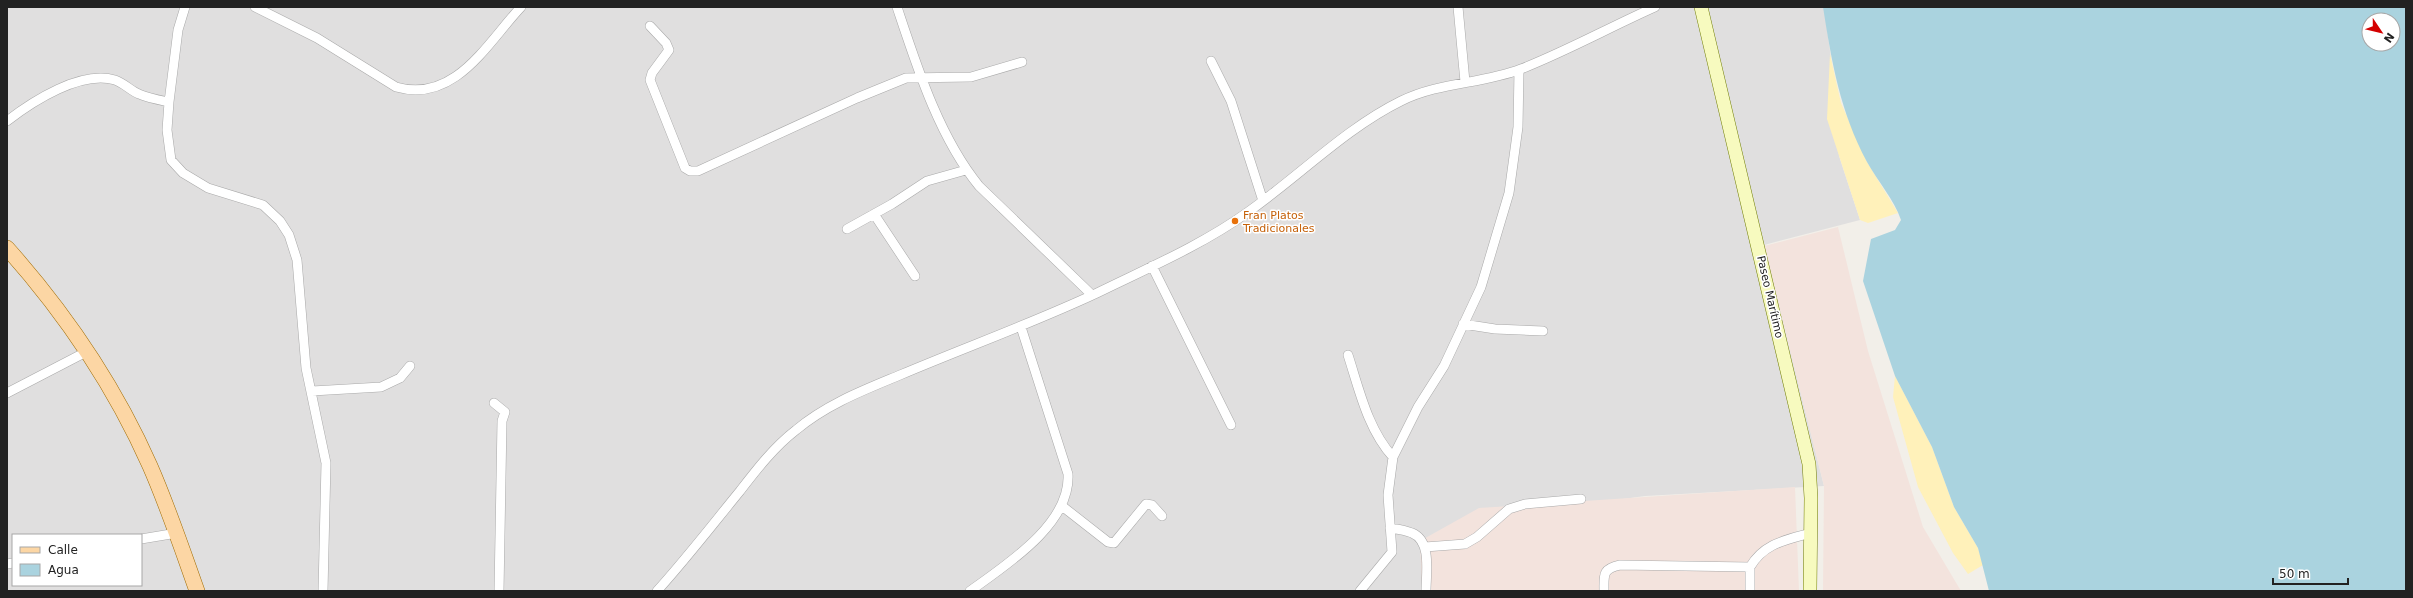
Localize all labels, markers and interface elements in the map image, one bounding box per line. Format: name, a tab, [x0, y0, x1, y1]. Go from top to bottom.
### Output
north arrow	[2361, 12, 2401, 52]
text: N	[2381, 30, 2397, 45]
place label: Fran Platos Tradicionales	[1242, 209, 1315, 235]
marker: Fran Platos Tradicionales	[1230, 216, 1240, 226]
street label: Paseo Marítimo	[1754, 255, 1786, 340]
legend	[12, 534, 142, 586]
text: Calle	[48, 543, 78, 557]
scale bar	[2273, 560, 2348, 586]
text: Agua	[48, 563, 79, 577]
text: 50 m	[2279, 567, 2310, 581]

